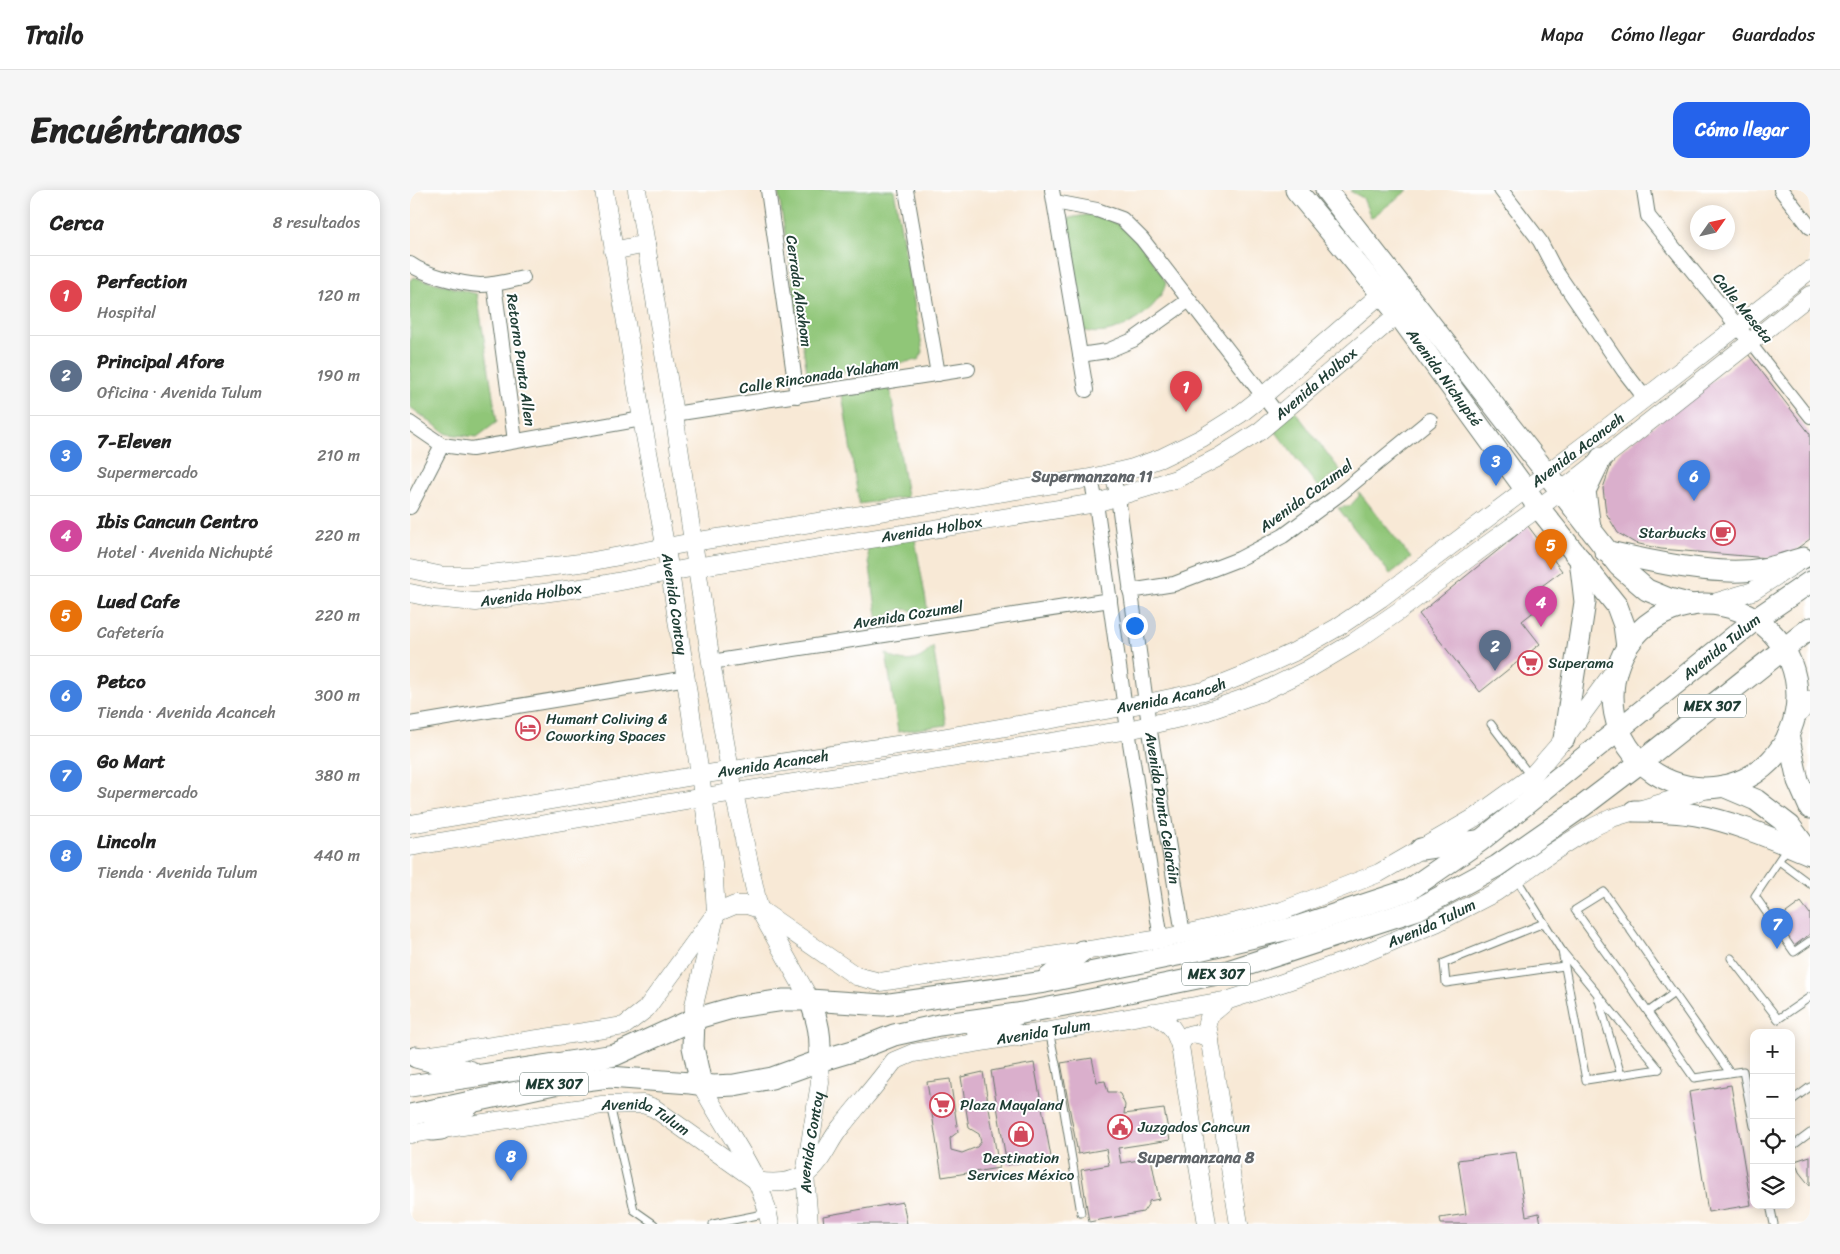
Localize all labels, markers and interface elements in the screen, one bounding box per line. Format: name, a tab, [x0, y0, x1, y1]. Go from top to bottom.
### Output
text: Trailo	[25, 14, 83, 56]
text: Mapa	[1541, 19, 1583, 51]
text: Cómo llegar	[1611, 19, 1704, 51]
text: Guardados	[1732, 19, 1815, 51]
text: Encuéntranos	[30, 99, 241, 161]
button: Cómo llegar	[1673, 102, 1810, 158]
text: Cerca	[50, 204, 104, 242]
north arrow	[1690, 205, 1735, 250]
text: 8 resultados	[273, 208, 360, 237]
street label: Cerrada Alaxhom	[778, 233, 820, 349]
text: Perfection	[97, 265, 187, 298]
street label: Calle Meseta	[1706, 267, 1780, 350]
text: 1	[63, 281, 69, 310]
text: 120 m	[317, 281, 360, 310]
street label: Retorno Punta Allen	[499, 292, 543, 428]
text: Hospital	[97, 298, 156, 327]
street label: Avenida Nichupté	[1399, 322, 1489, 432]
street label: Avenida Holbox	[1268, 341, 1363, 427]
text: Principal Afore	[97, 345, 224, 378]
street label: Calle Rinconada Yalaham	[737, 351, 901, 401]
text: 2	[61, 361, 71, 390]
text: 190 m	[317, 361, 360, 390]
pin: 1	[1170, 371, 1202, 412]
text: Oficina · Avenida Tulum	[97, 378, 262, 407]
street label: Avenida Acanceh	[1524, 406, 1630, 495]
text: 7-Eleven	[97, 425, 171, 458]
text: 3	[62, 441, 70, 470]
text: 210 m	[317, 441, 360, 470]
pin: 3	[1480, 445, 1512, 486]
street label: Avenida Cozumel	[1253, 452, 1359, 540]
text: Supermercado	[97, 458, 198, 487]
pin: 6	[1678, 460, 1710, 501]
district label: Supermanzana 11	[1030, 462, 1153, 491]
text: Ibis Cancun Centro	[97, 505, 258, 538]
street label: Avenida Holbox	[878, 508, 984, 550]
place label: Starbucks	[1639, 520, 1707, 546]
cafe icon: Starbucks	[1710, 520, 1736, 546]
text: 4	[61, 521, 71, 550]
text: 220 m	[315, 521, 360, 550]
pin: 5	[1535, 529, 1567, 570]
text: Hotel · Avenida Nichupté	[97, 538, 273, 567]
street label: Avenida Contoy	[654, 550, 695, 657]
street label: Avenida Holbox	[478, 575, 583, 614]
text: Lued Cafe	[97, 585, 180, 618]
pin: 4	[1525, 586, 1557, 627]
street label: Avenida Cozumel	[850, 593, 966, 637]
text: 5	[61, 601, 71, 630]
text: 220 m	[315, 601, 360, 630]
street label: Avenida Tulum	[1675, 607, 1766, 687]
your location	[1122, 613, 1148, 639]
text: Cafetería	[97, 618, 164, 647]
pin: 2	[1479, 630, 1511, 671]
supermarket icon: Superama	[1517, 650, 1543, 676]
place label: Superama	[1548, 650, 1614, 676]
text: Petco	[97, 665, 146, 698]
street label: Avenida Acanceh	[1113, 670, 1230, 721]
text: 6	[61, 681, 71, 710]
text: 300 m	[315, 681, 360, 710]
road number: MEX 307	[1678, 694, 1746, 718]
text: Tienda · Avenida Acanceh	[97, 698, 276, 727]
place label: Humant Coliving & Coworking Spaces	[546, 706, 668, 749]
hotel icon: Humant Coliving & Coworking Spaces	[515, 715, 541, 741]
street label: Avenida Punta Celaráin	[1137, 729, 1188, 886]
street label: Avenida Acanceh	[715, 743, 831, 785]
text: Go Mart	[97, 745, 165, 778]
text: 7	[61, 761, 71, 790]
text: 380 m	[315, 761, 360, 790]
text: Supermercado	[97, 778, 198, 807]
text: Lincoln	[97, 825, 156, 858]
text: 8	[61, 841, 71, 870]
text: 440 m	[313, 841, 360, 870]
text: Tienda · Avenida Tulum	[97, 858, 258, 887]
street label: Avenida Tulum	[1382, 892, 1480, 955]
pin: 7	[1761, 908, 1793, 949]
road number: MEX 307	[1182, 962, 1250, 986]
street label: Avenida Tulum	[993, 1012, 1092, 1053]
map controls	[1750, 1029, 1795, 1209]
button: +	[1750, 1029, 1795, 1074]
road number: MEX 307	[520, 1072, 588, 1096]
button: −	[1750, 1074, 1795, 1119]
street label: Avenida Contoy	[792, 1089, 831, 1196]
street label: Avenida Tulum	[600, 1091, 695, 1143]
supermarket icon: Plaza Mayaland	[929, 1092, 955, 1118]
place label: Plaza Mayaland	[960, 1092, 1064, 1118]
public building icon: Juzgados Cancun	[1107, 1114, 1133, 1140]
place label: Juzgados Cancun	[1137, 1114, 1250, 1140]
button: locate	[1750, 1119, 1795, 1164]
shop icon: Destination Services México	[1008, 1121, 1034, 1147]
pin: 8	[495, 1140, 527, 1181]
district label: Supermanzana 8	[1137, 1143, 1255, 1172]
place label: Destination Services México	[968, 1145, 1075, 1188]
button: layers	[1750, 1164, 1795, 1209]

